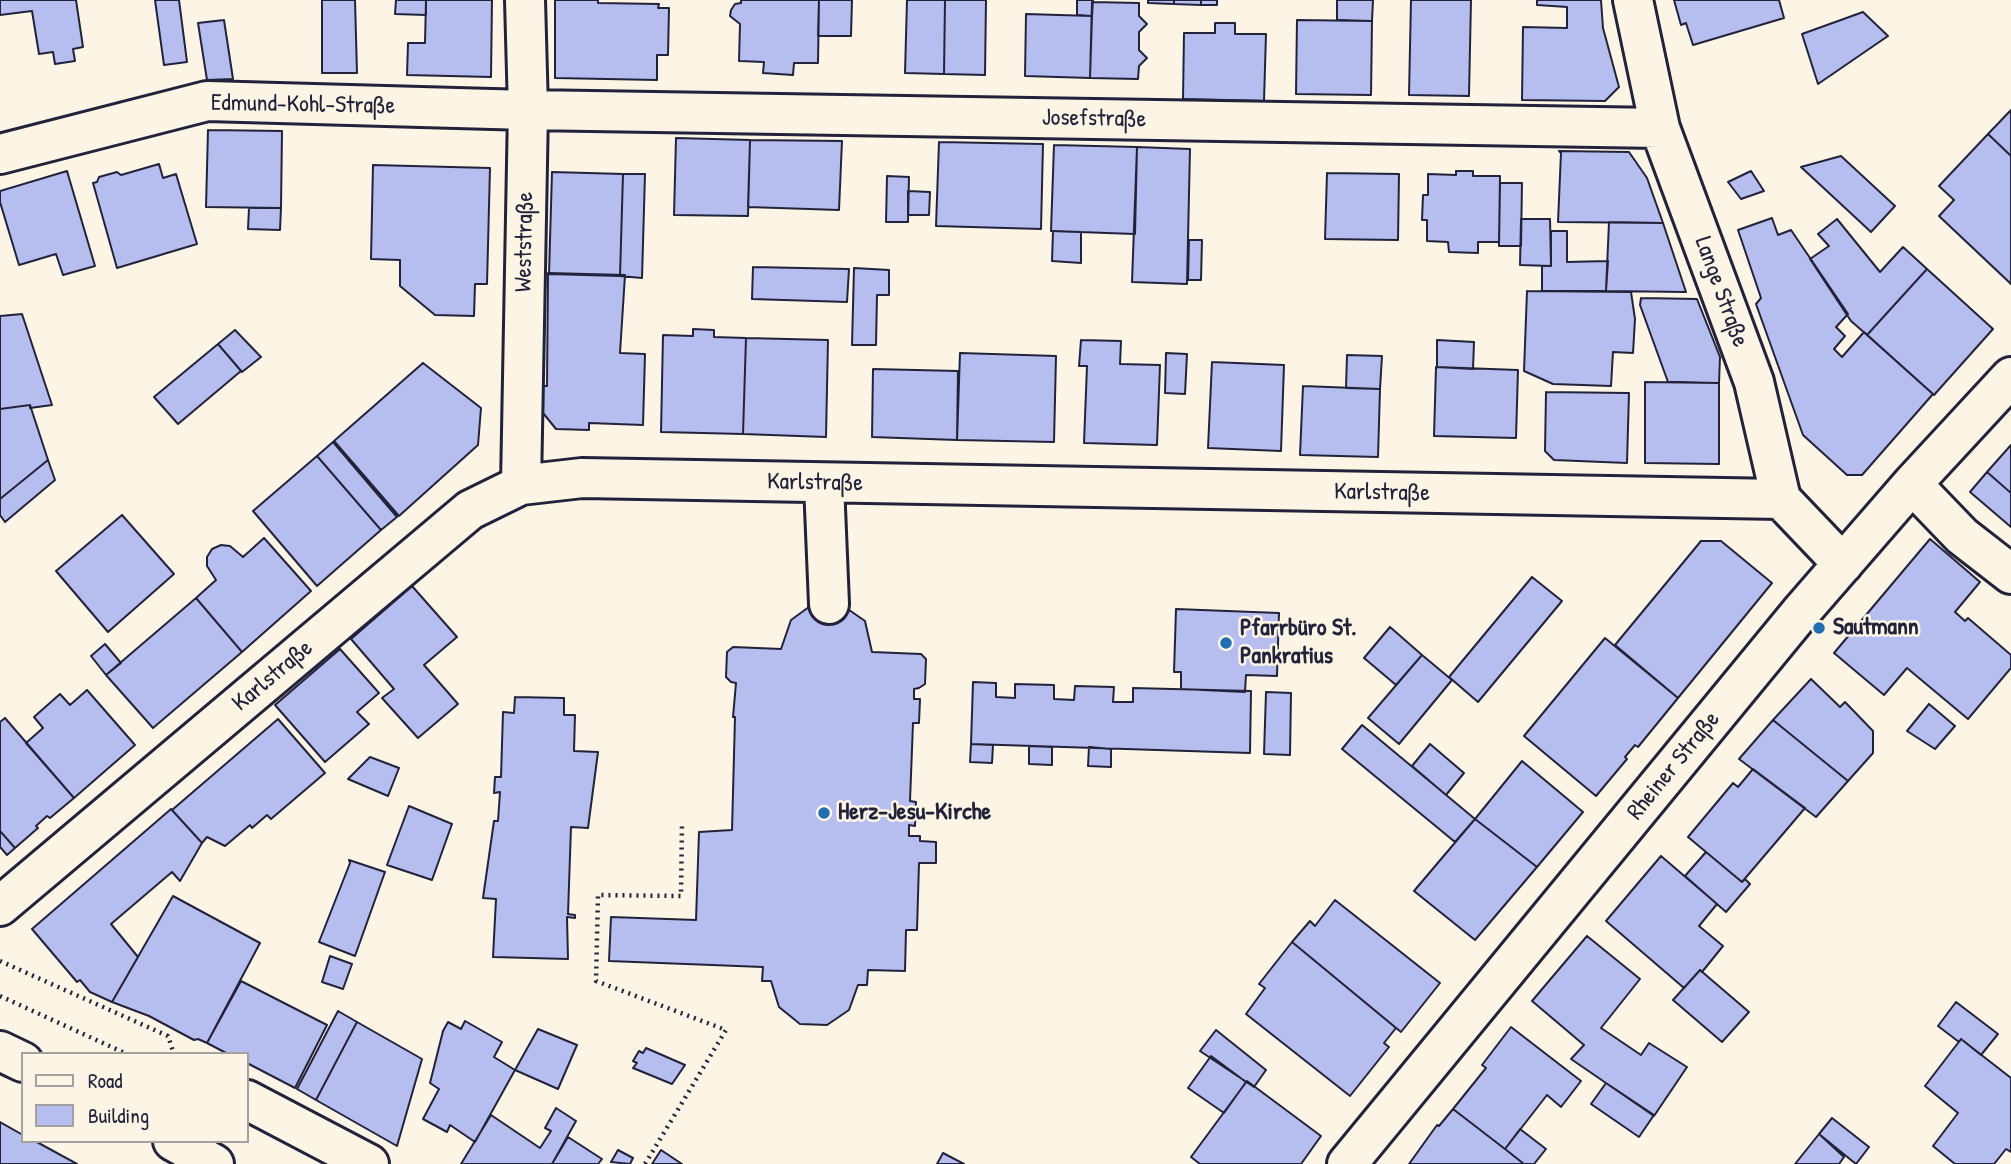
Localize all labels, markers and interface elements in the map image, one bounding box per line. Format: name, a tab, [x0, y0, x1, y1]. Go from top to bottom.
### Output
street label: Edmund-Kohl-Straße	[211, 89, 395, 121]
street label: Josefstraße	[1042, 104, 1146, 134]
street label: Weststraße	[510, 192, 540, 292]
street label: Lange Straße	[1688, 233, 1754, 351]
street label: Karlstraße	[767, 468, 863, 498]
street label: Karlstraße	[1334, 478, 1430, 508]
place label: Sautmann	[1833, 614, 1919, 642]
place label: Pfarrbüro St. Pankratius	[1240, 615, 1356, 671]
marker: Sautmann	[1811, 620, 1827, 636]
street label: Karlstraße	[227, 634, 319, 718]
marker: Pfarrbüro St. Pankratius	[1218, 635, 1234, 651]
street label: Rheiner Straße	[1622, 706, 1726, 826]
place label: Herz-Jesu-Kirche	[838, 799, 991, 827]
marker: Herz-Jesu-Kirche	[816, 805, 832, 821]
legend	[21, 1052, 248, 1143]
text: Road	[88, 1066, 122, 1095]
text: Building	[88, 1101, 149, 1130]

